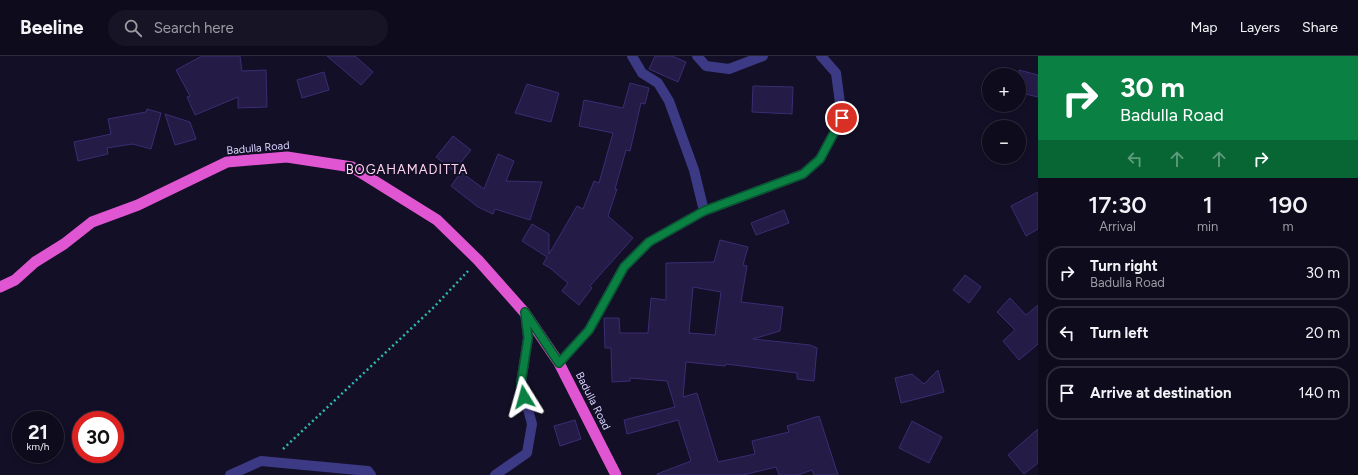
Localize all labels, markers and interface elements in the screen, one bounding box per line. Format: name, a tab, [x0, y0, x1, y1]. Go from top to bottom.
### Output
search box	[108, 10, 388, 46]
text: Beeline	[20, 16, 84, 39]
icon: search	[122, 17, 144, 39]
text: Search here	[154, 19, 234, 37]
text: Map	[1190, 19, 1218, 36]
text: Layers	[1240, 19, 1280, 36]
text: Share	[1302, 19, 1338, 36]
map controls	[982, 68, 1026, 164]
button: +	[982, 68, 1026, 112]
text: 30 m	[1120, 70, 1185, 104]
icon: right	[1054, 72, 1106, 124]
pin	[825, 101, 859, 135]
text: Badulla Road	[1120, 104, 1224, 126]
icon: arrive	[831, 107, 853, 129]
button: −	[982, 120, 1026, 164]
street label: Badulla Road	[226, 139, 290, 157]
icon: left	[1124, 148, 1146, 170]
icon: ahead	[1166, 148, 1188, 170]
icon: ahead	[1208, 148, 1230, 170]
icon: right	[1250, 148, 1272, 170]
district label: BOGAHAMADITTA	[346, 162, 468, 177]
text: 17:30	[1088, 190, 1147, 219]
text: 1	[1203, 190, 1213, 219]
text: 190	[1269, 190, 1308, 219]
text: Arrival	[1099, 219, 1136, 234]
text: min	[1197, 219, 1218, 234]
text: m	[1283, 219, 1294, 234]
text: Turn right	[1090, 257, 1158, 275]
icon: right	[1056, 262, 1078, 284]
text: 30 m	[1306, 264, 1340, 282]
text: Badulla Road	[1090, 275, 1165, 290]
icon: left	[1056, 322, 1078, 344]
text: Turn left	[1090, 324, 1148, 342]
text: 20 m	[1306, 324, 1340, 342]
street label: Badulla Road	[573, 370, 613, 432]
position arrow	[503, 376, 545, 418]
icon: arrive	[1056, 382, 1078, 404]
text: Arrive at destination	[1090, 384, 1231, 402]
text: 140 m	[1298, 384, 1340, 402]
speed limit sign: 30	[72, 411, 124, 463]
text: 21	[28, 420, 48, 444]
text: km/h	[27, 440, 49, 453]

